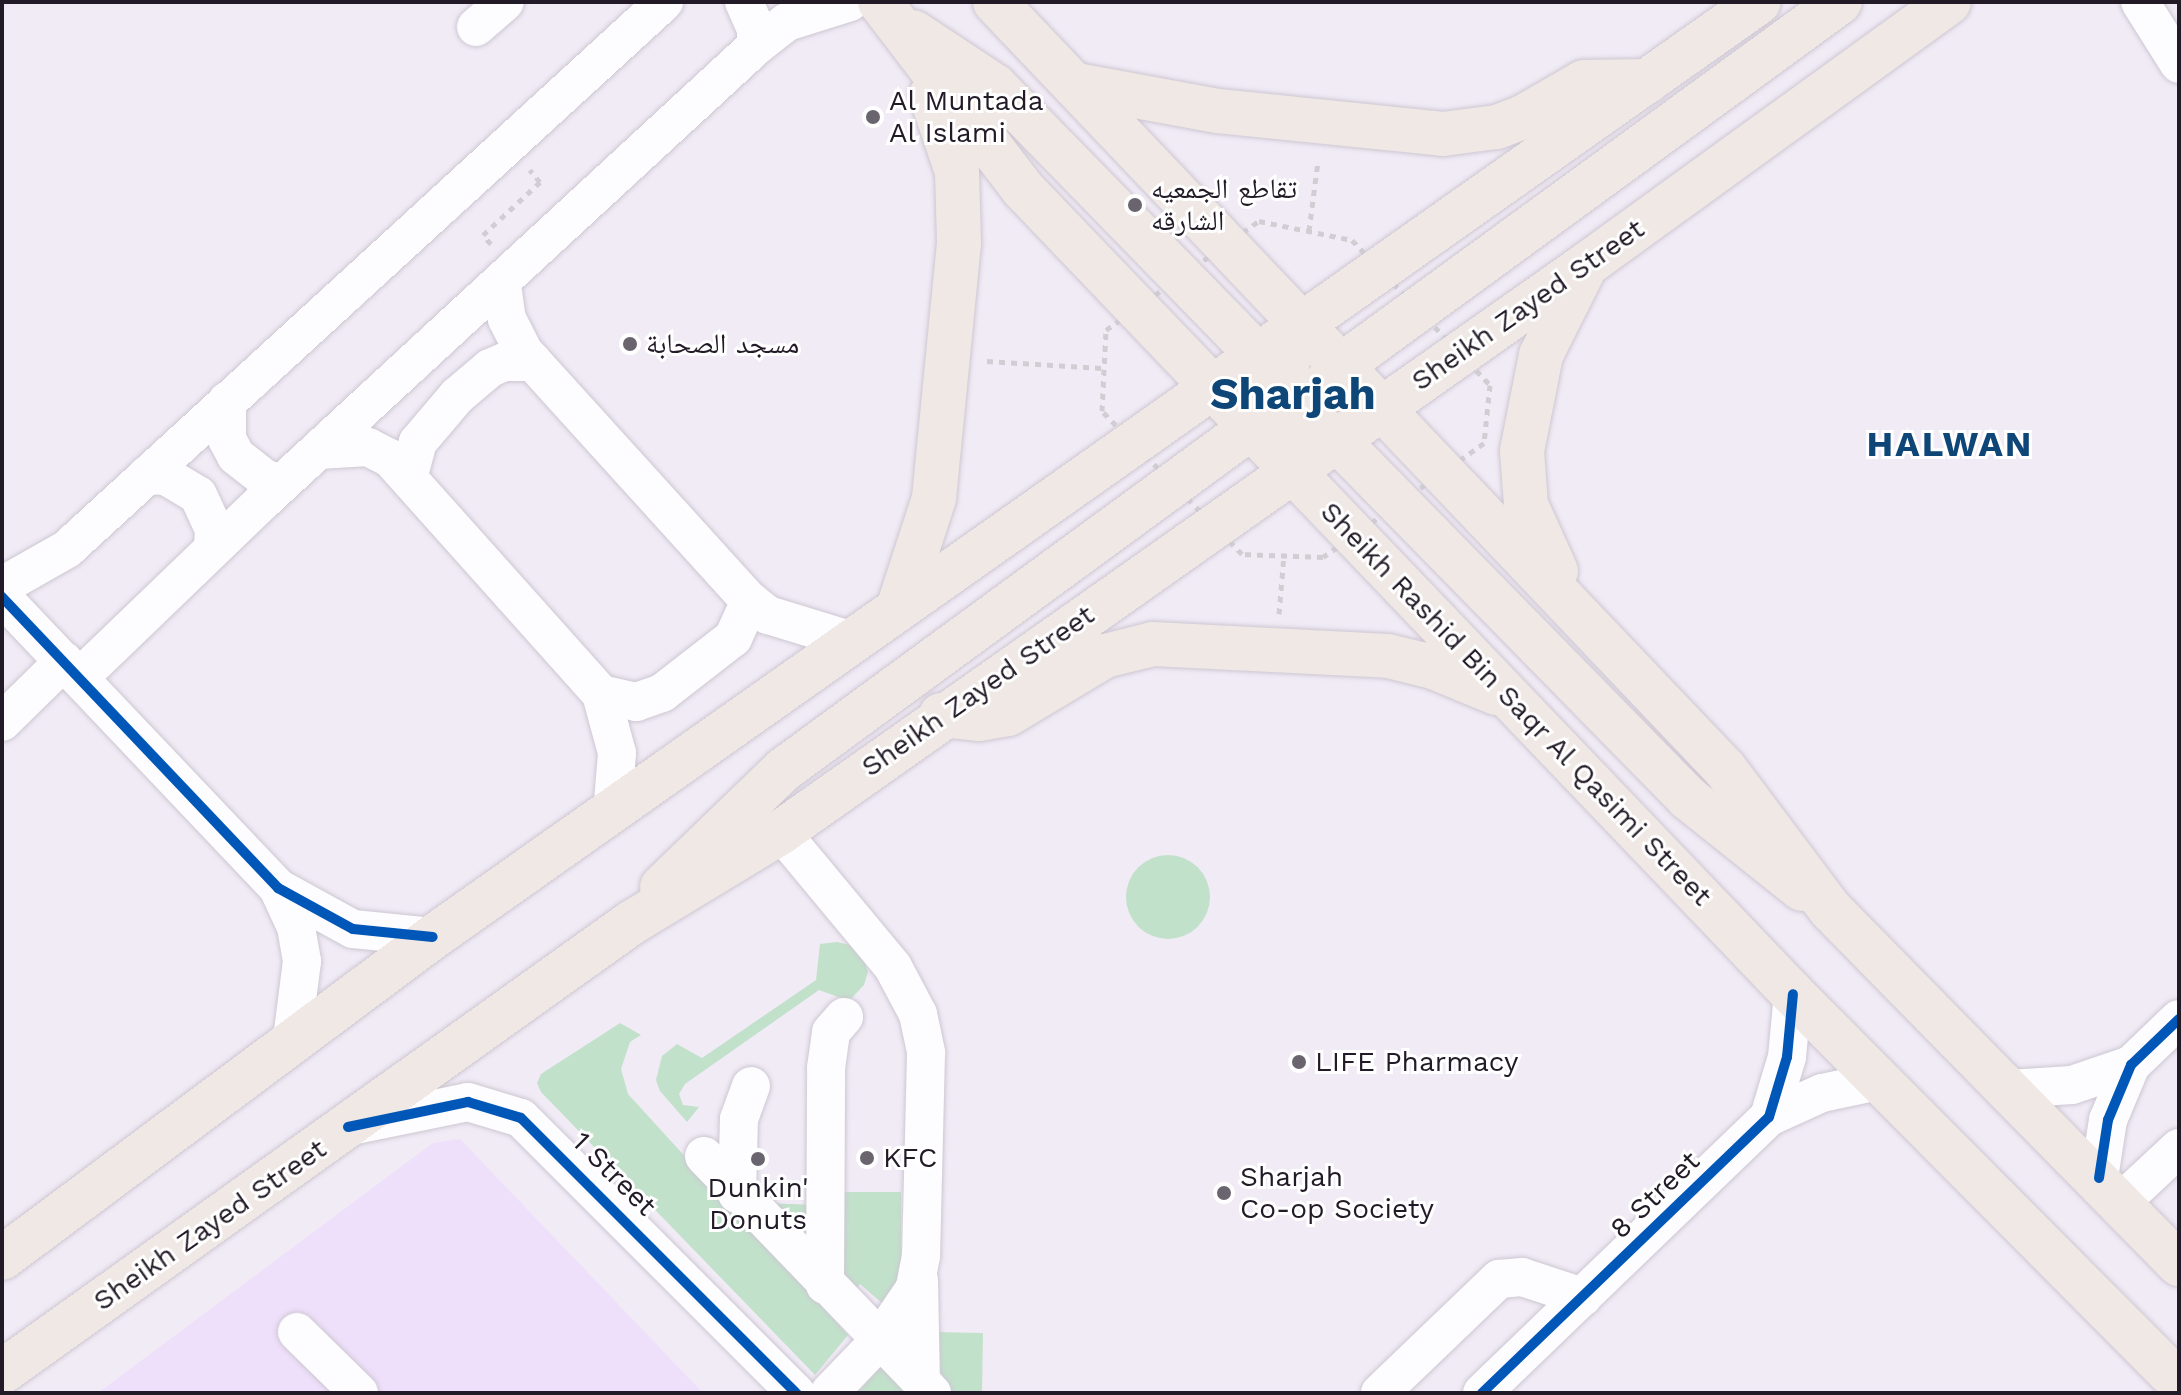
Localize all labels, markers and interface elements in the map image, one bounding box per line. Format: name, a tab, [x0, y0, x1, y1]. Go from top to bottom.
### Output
place label: Al Muntada Al Islami	[889, 84, 1045, 150]
marker: Al Muntada Al Islami	[864, 108, 882, 126]
place label: تقاطع الجمعيه الشارقه	[1151, 172, 1297, 238]
marker: تقاطع الجمعيه الشارقه	[1126, 196, 1144, 214]
street label: Sheikh Zayed Street	[1405, 212, 1651, 398]
place label: مسجد الصحابة	[646, 327, 799, 361]
marker: مسجد الصحابة	[621, 335, 639, 353]
district label: Sharjah	[1210, 368, 1376, 420]
district label: HALWAN	[1867, 423, 2033, 467]
street label: Sheikh Rashid Bin Saqr Al Qasimi Street	[1313, 494, 1719, 914]
street label: Sheikh Zayed Street	[855, 598, 1101, 784]
place label: LIFE Pharmacy	[1315, 1045, 1518, 1079]
marker: LIFE Pharmacy	[1290, 1053, 1308, 1071]
street label: 1 Street	[565, 1125, 663, 1223]
street label: Sheikh Zayed Street	[87, 1132, 333, 1318]
place label: KFC	[883, 1141, 937, 1175]
street label: 8 Street	[1603, 1144, 1707, 1246]
marker: KFC	[858, 1149, 876, 1167]
marker: Dunkin' Donuts	[749, 1150, 767, 1168]
place label: Sharjah Co-op Society	[1240, 1160, 1434, 1226]
place label: Dunkin' Donuts	[707, 1171, 809, 1237]
marker: Sharjah Co-op Society	[1215, 1184, 1233, 1202]

